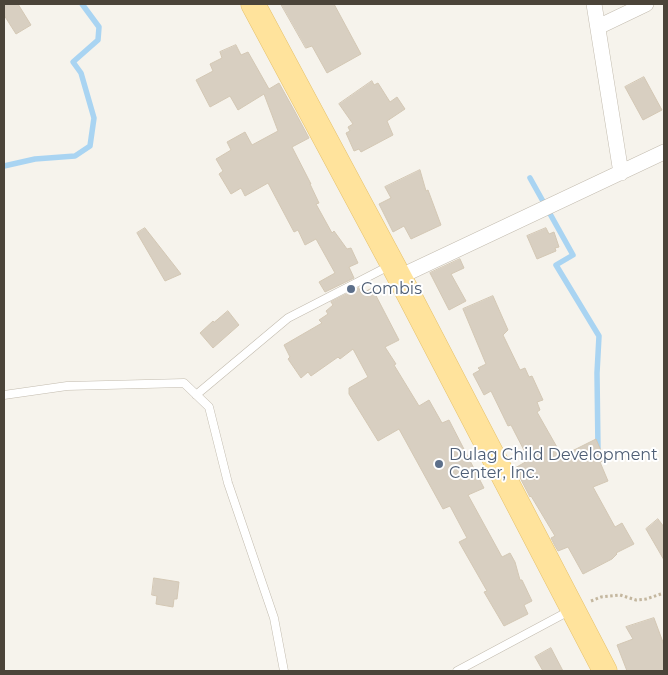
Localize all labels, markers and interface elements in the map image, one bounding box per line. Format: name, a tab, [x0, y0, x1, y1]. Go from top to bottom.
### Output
place label: Combis	[361, 279, 422, 299]
marker: Combis	[345, 283, 357, 295]
place label: Dulag Child Development Center, Inc.	[449, 445, 658, 483]
marker: Dulag Child Development Center, Inc.	[433, 458, 445, 470]

